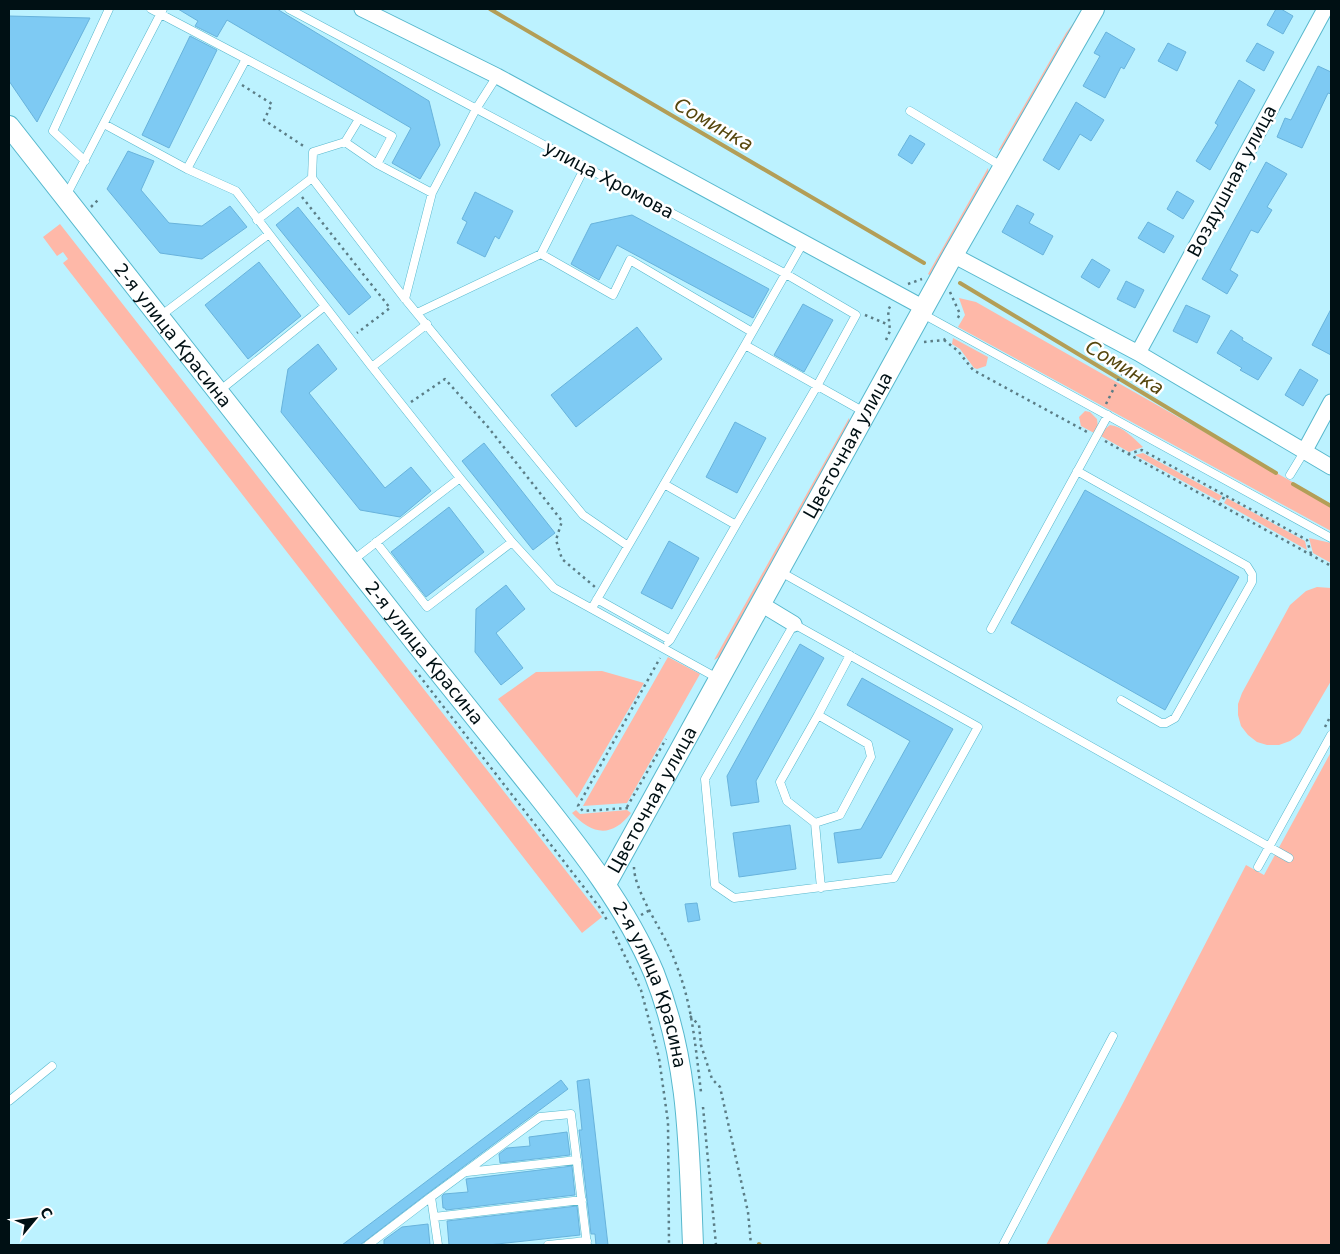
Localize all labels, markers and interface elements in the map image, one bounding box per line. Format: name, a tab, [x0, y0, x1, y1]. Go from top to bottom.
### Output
water label: Соминка	[671, 93, 757, 155]
street label: Воздушная улица	[1183, 101, 1280, 260]
street label: улица Хромова	[541, 137, 678, 223]
street label: 2-я улица Красина	[110, 259, 236, 411]
water label: Соминка	[1082, 335, 1168, 399]
street label: Цветочная улица	[799, 368, 896, 522]
street label: 2-я улица Красина	[361, 577, 488, 729]
street label: Цветочная улица	[603, 723, 701, 877]
street label: 2-я улица Красина	[609, 898, 691, 1070]
north arrow	[10, 1194, 60, 1244]
text: С	[37, 1204, 56, 1221]

